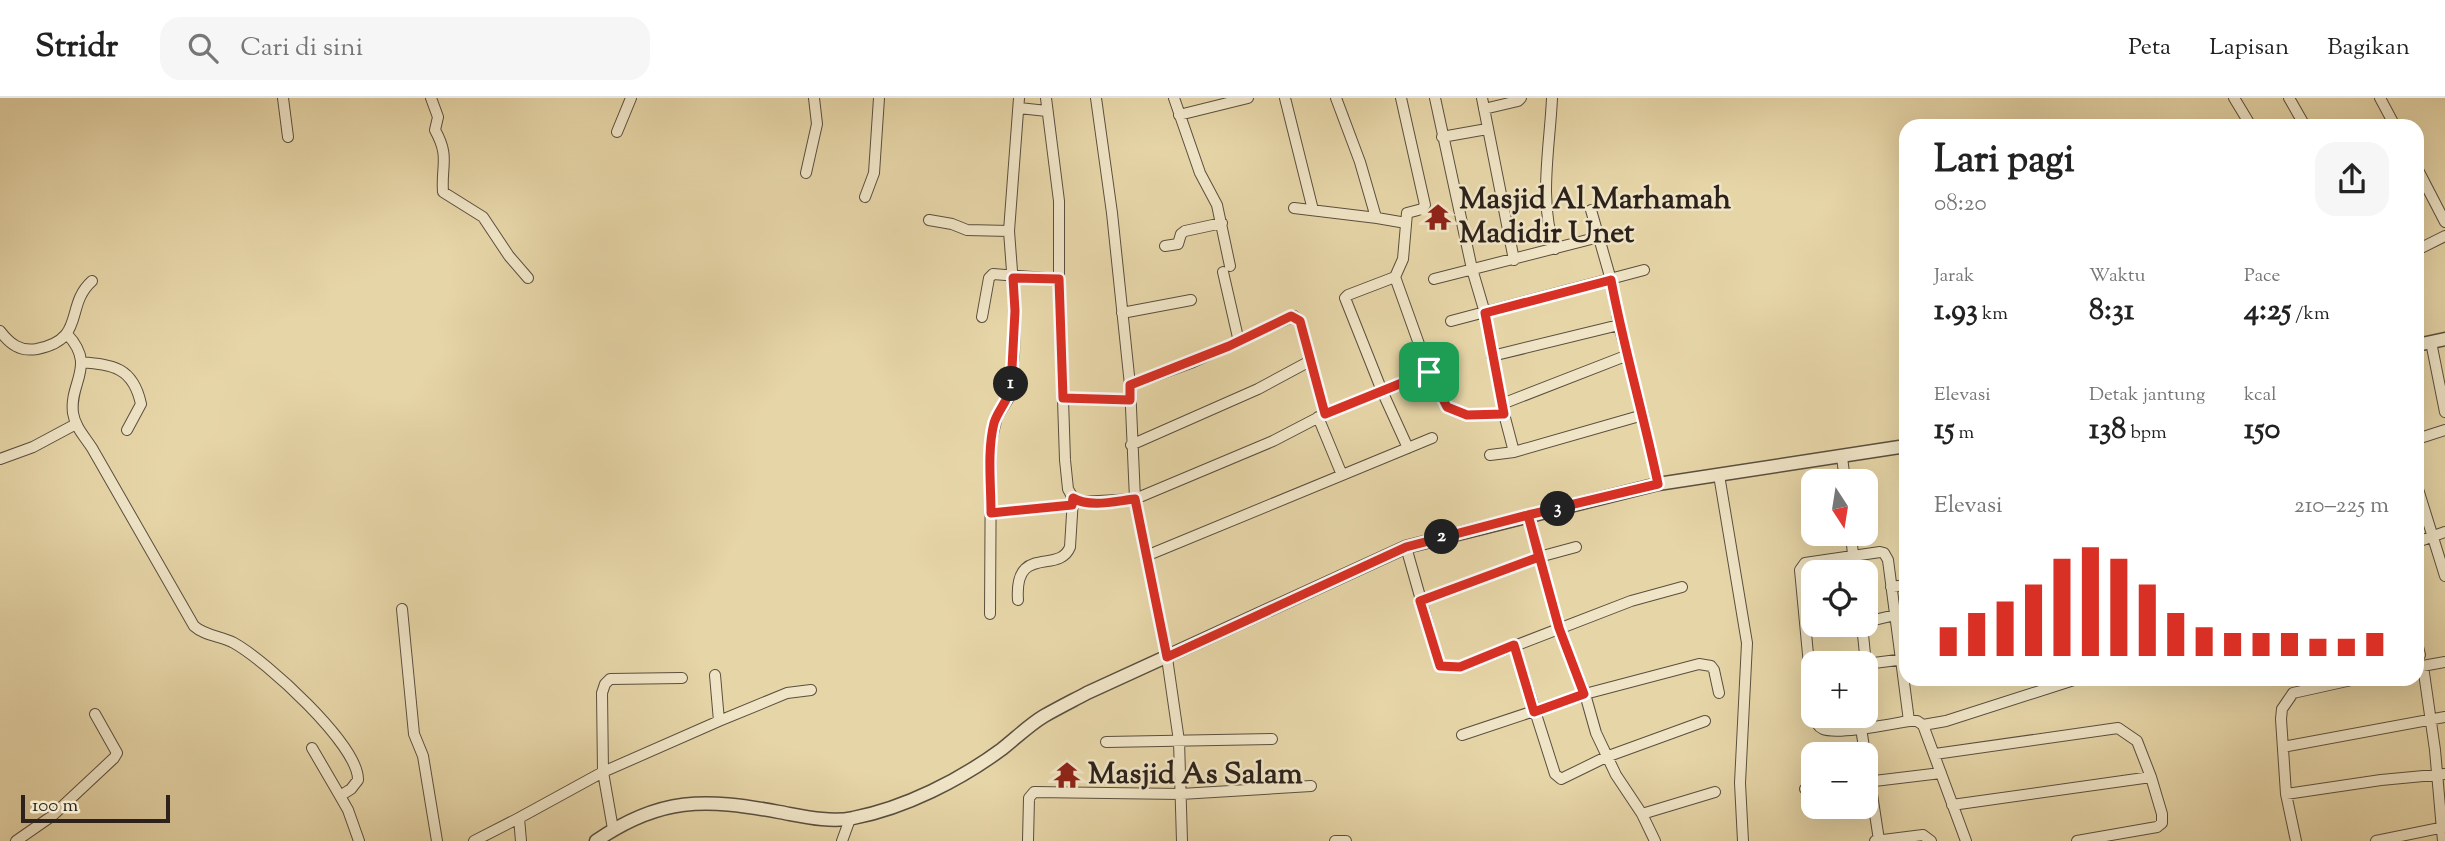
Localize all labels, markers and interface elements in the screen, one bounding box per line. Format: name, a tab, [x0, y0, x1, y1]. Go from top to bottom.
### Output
search box	[160, 17, 650, 80]
text: Stridr	[35, 24, 118, 72]
icon: search	[184, 29, 222, 67]
text: Cari di sini	[240, 30, 363, 67]
text: Peta	[2128, 31, 2171, 65]
text: Lapisan	[2209, 31, 2289, 65]
text: Bagikan	[2327, 31, 2410, 65]
text: Lari pagi	[1934, 135, 2074, 189]
button: share	[2315, 142, 2389, 216]
place label: Masjid Al Marhamah Madidir Unet	[1459, 179, 1732, 256]
text: 08:20	[1934, 188, 1987, 221]
temple icon: Masjid Al Marhamah Madidir Unet	[1423, 202, 1453, 232]
text: Jarak	[1934, 263, 1974, 290]
text: Waktu	[2089, 263, 2145, 290]
text: Pace	[2244, 263, 2280, 290]
text: 1.93	[1934, 290, 1978, 333]
text: 8:31	[2089, 290, 2134, 333]
text: 4:25	[2244, 290, 2291, 333]
text: km	[1978, 301, 2008, 328]
text: /km	[2291, 301, 2330, 328]
pin	[1399, 342, 1459, 402]
icon: arrive	[1410, 353, 1448, 391]
pin: 1	[993, 366, 1028, 402]
text: 1	[1007, 370, 1014, 397]
text: Elevasi	[1934, 382, 1991, 409]
text: Detak jantung	[2089, 382, 2205, 409]
text: kcal	[2244, 382, 2277, 409]
text: 15	[1934, 409, 1954, 452]
text: 138	[2089, 409, 2126, 452]
text: 150	[2244, 409, 2280, 452]
text: m	[1954, 420, 1974, 447]
text: bpm	[2126, 420, 2167, 447]
north arrow	[1801, 469, 1878, 546]
map controls	[1801, 469, 1878, 819]
text: Elevasi	[1934, 490, 2003, 523]
text: 210–225 m	[2294, 490, 2389, 523]
pin: 3	[1540, 492, 1576, 526]
text: 3	[1554, 495, 1561, 522]
pin: 2	[1424, 520, 1460, 555]
text: 2	[1437, 523, 1446, 550]
button: locate	[1801, 560, 1878, 637]
button: +	[1801, 651, 1878, 728]
button: −	[1801, 742, 1878, 819]
place label: Masjid As Salam	[1088, 754, 1303, 797]
temple icon: Masjid As Salam	[1052, 760, 1082, 790]
scale bar	[21, 792, 170, 824]
text: 100 m	[32, 793, 78, 820]

